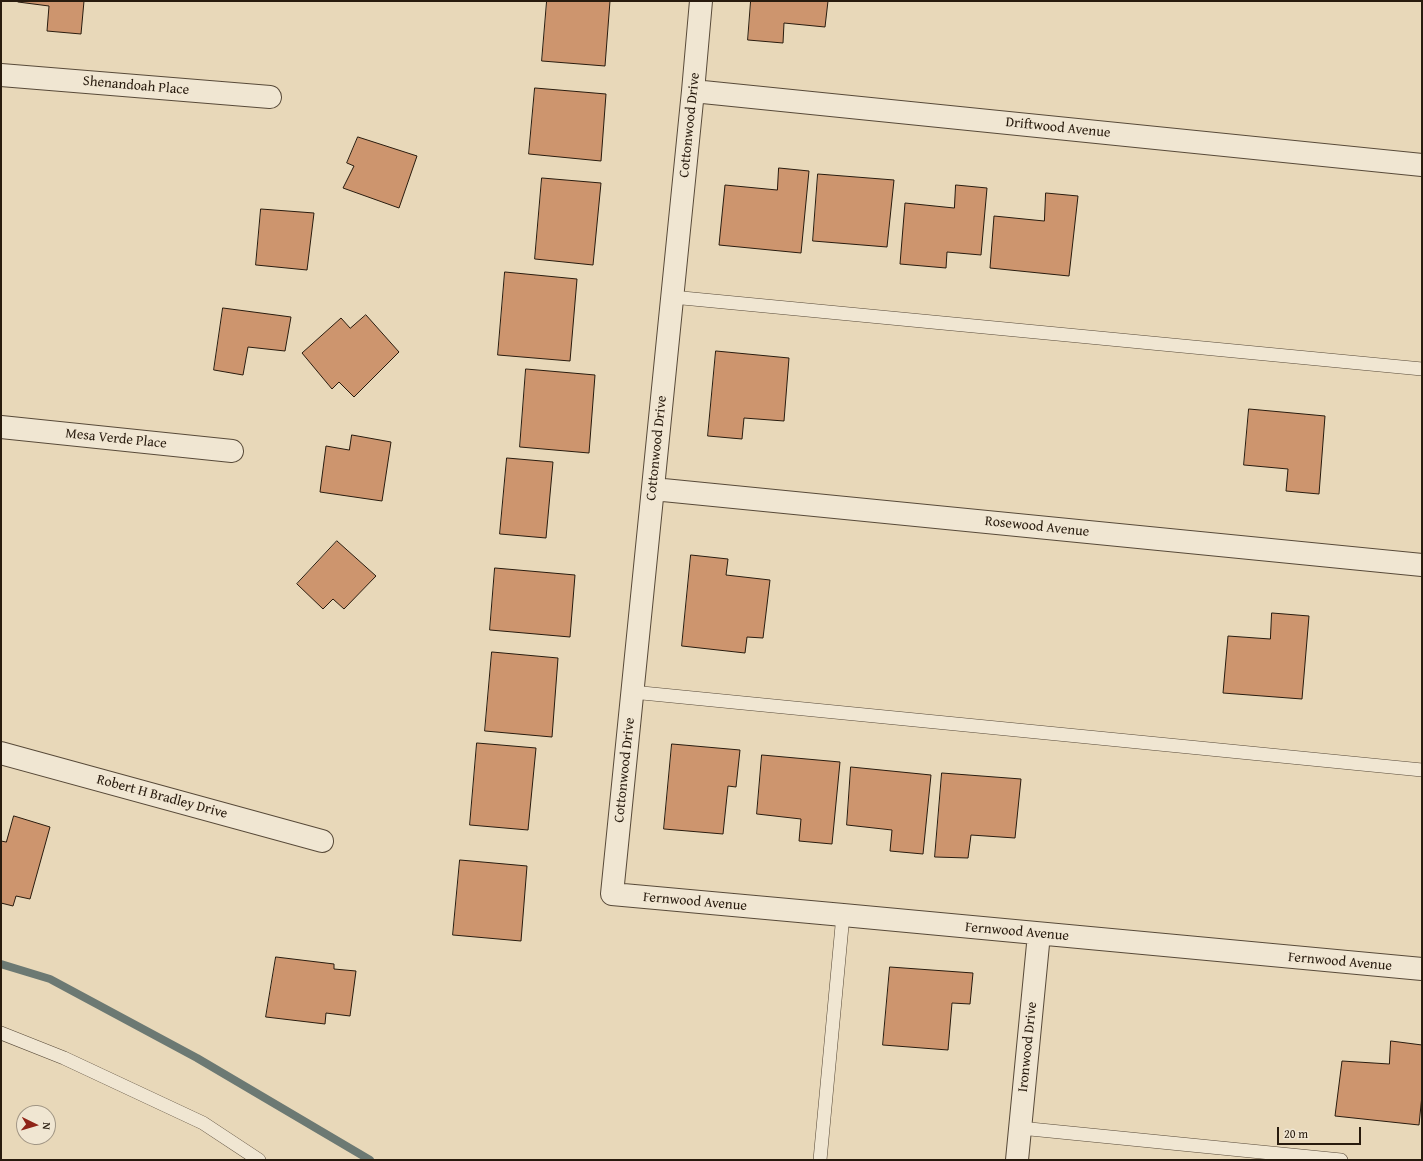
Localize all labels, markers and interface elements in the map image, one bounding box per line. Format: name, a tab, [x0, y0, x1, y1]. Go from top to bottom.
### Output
street label: Cottonwood Drive	[676, 72, 704, 178]
street label: Shenandoah Place	[82, 73, 190, 99]
street label: Driftwood Avenue	[1005, 114, 1111, 142]
street label: Cottonwood Drive	[643, 395, 671, 501]
street label: Mesa Verde Place	[64, 425, 168, 453]
street label: Rosewood Avenue	[984, 513, 1090, 541]
street label: Cottonwood Drive	[611, 717, 639, 823]
street label: Robert H Bradley Drive	[95, 771, 229, 823]
street label: Fernwood Avenue	[642, 889, 748, 915]
street label: Fernwood Avenue	[964, 919, 1070, 945]
street label: Fernwood Avenue	[1287, 949, 1393, 975]
street label: Ironwood Drive	[1015, 1001, 1041, 1093]
north arrow	[16, 1105, 56, 1145]
scale bar	[1279, 1119, 1363, 1145]
text: N	[39, 1122, 55, 1130]
text: 20 m	[1284, 1125, 1308, 1142]

